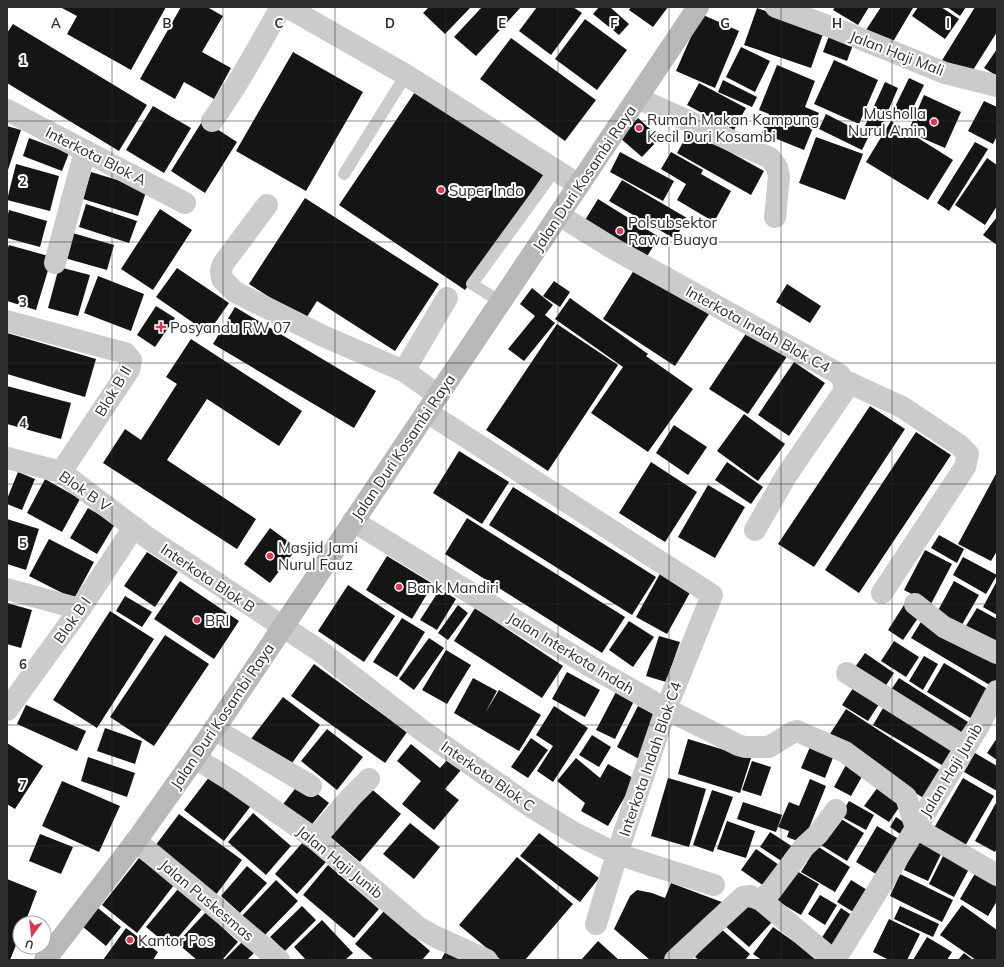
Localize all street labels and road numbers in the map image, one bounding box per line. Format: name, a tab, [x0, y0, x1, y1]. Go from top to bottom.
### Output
street label: Jalan Haji Mali	[847, 26, 947, 80]
street label: Jalan Duri Kosambi Raya	[528, 101, 640, 255]
street label: Interkota Blok A	[42, 122, 150, 190]
street label: Interkota Indah Blok C4	[682, 281, 834, 377]
street label: Blok B II	[90, 362, 136, 420]
street label: Jalan Duri Kosambi Raya	[347, 370, 459, 524]
street label: Blok B V	[56, 466, 115, 516]
street label: Interkota Blok B	[157, 539, 259, 617]
street label: Blok B I	[49, 593, 95, 647]
street label: Jalan Interkota Indah	[504, 608, 638, 698]
street label: Jalan Duri Kosambi Raya	[166, 639, 278, 793]
street label: Interkota Indah Blok C4	[615, 679, 685, 839]
street label: Jalan Haji Junib	[916, 720, 986, 820]
street label: Interkota Blok C	[438, 737, 538, 815]
street label: Jalan Haji Junib	[293, 821, 387, 903]
street label: Jalan Puskesmas	[156, 855, 258, 945]

